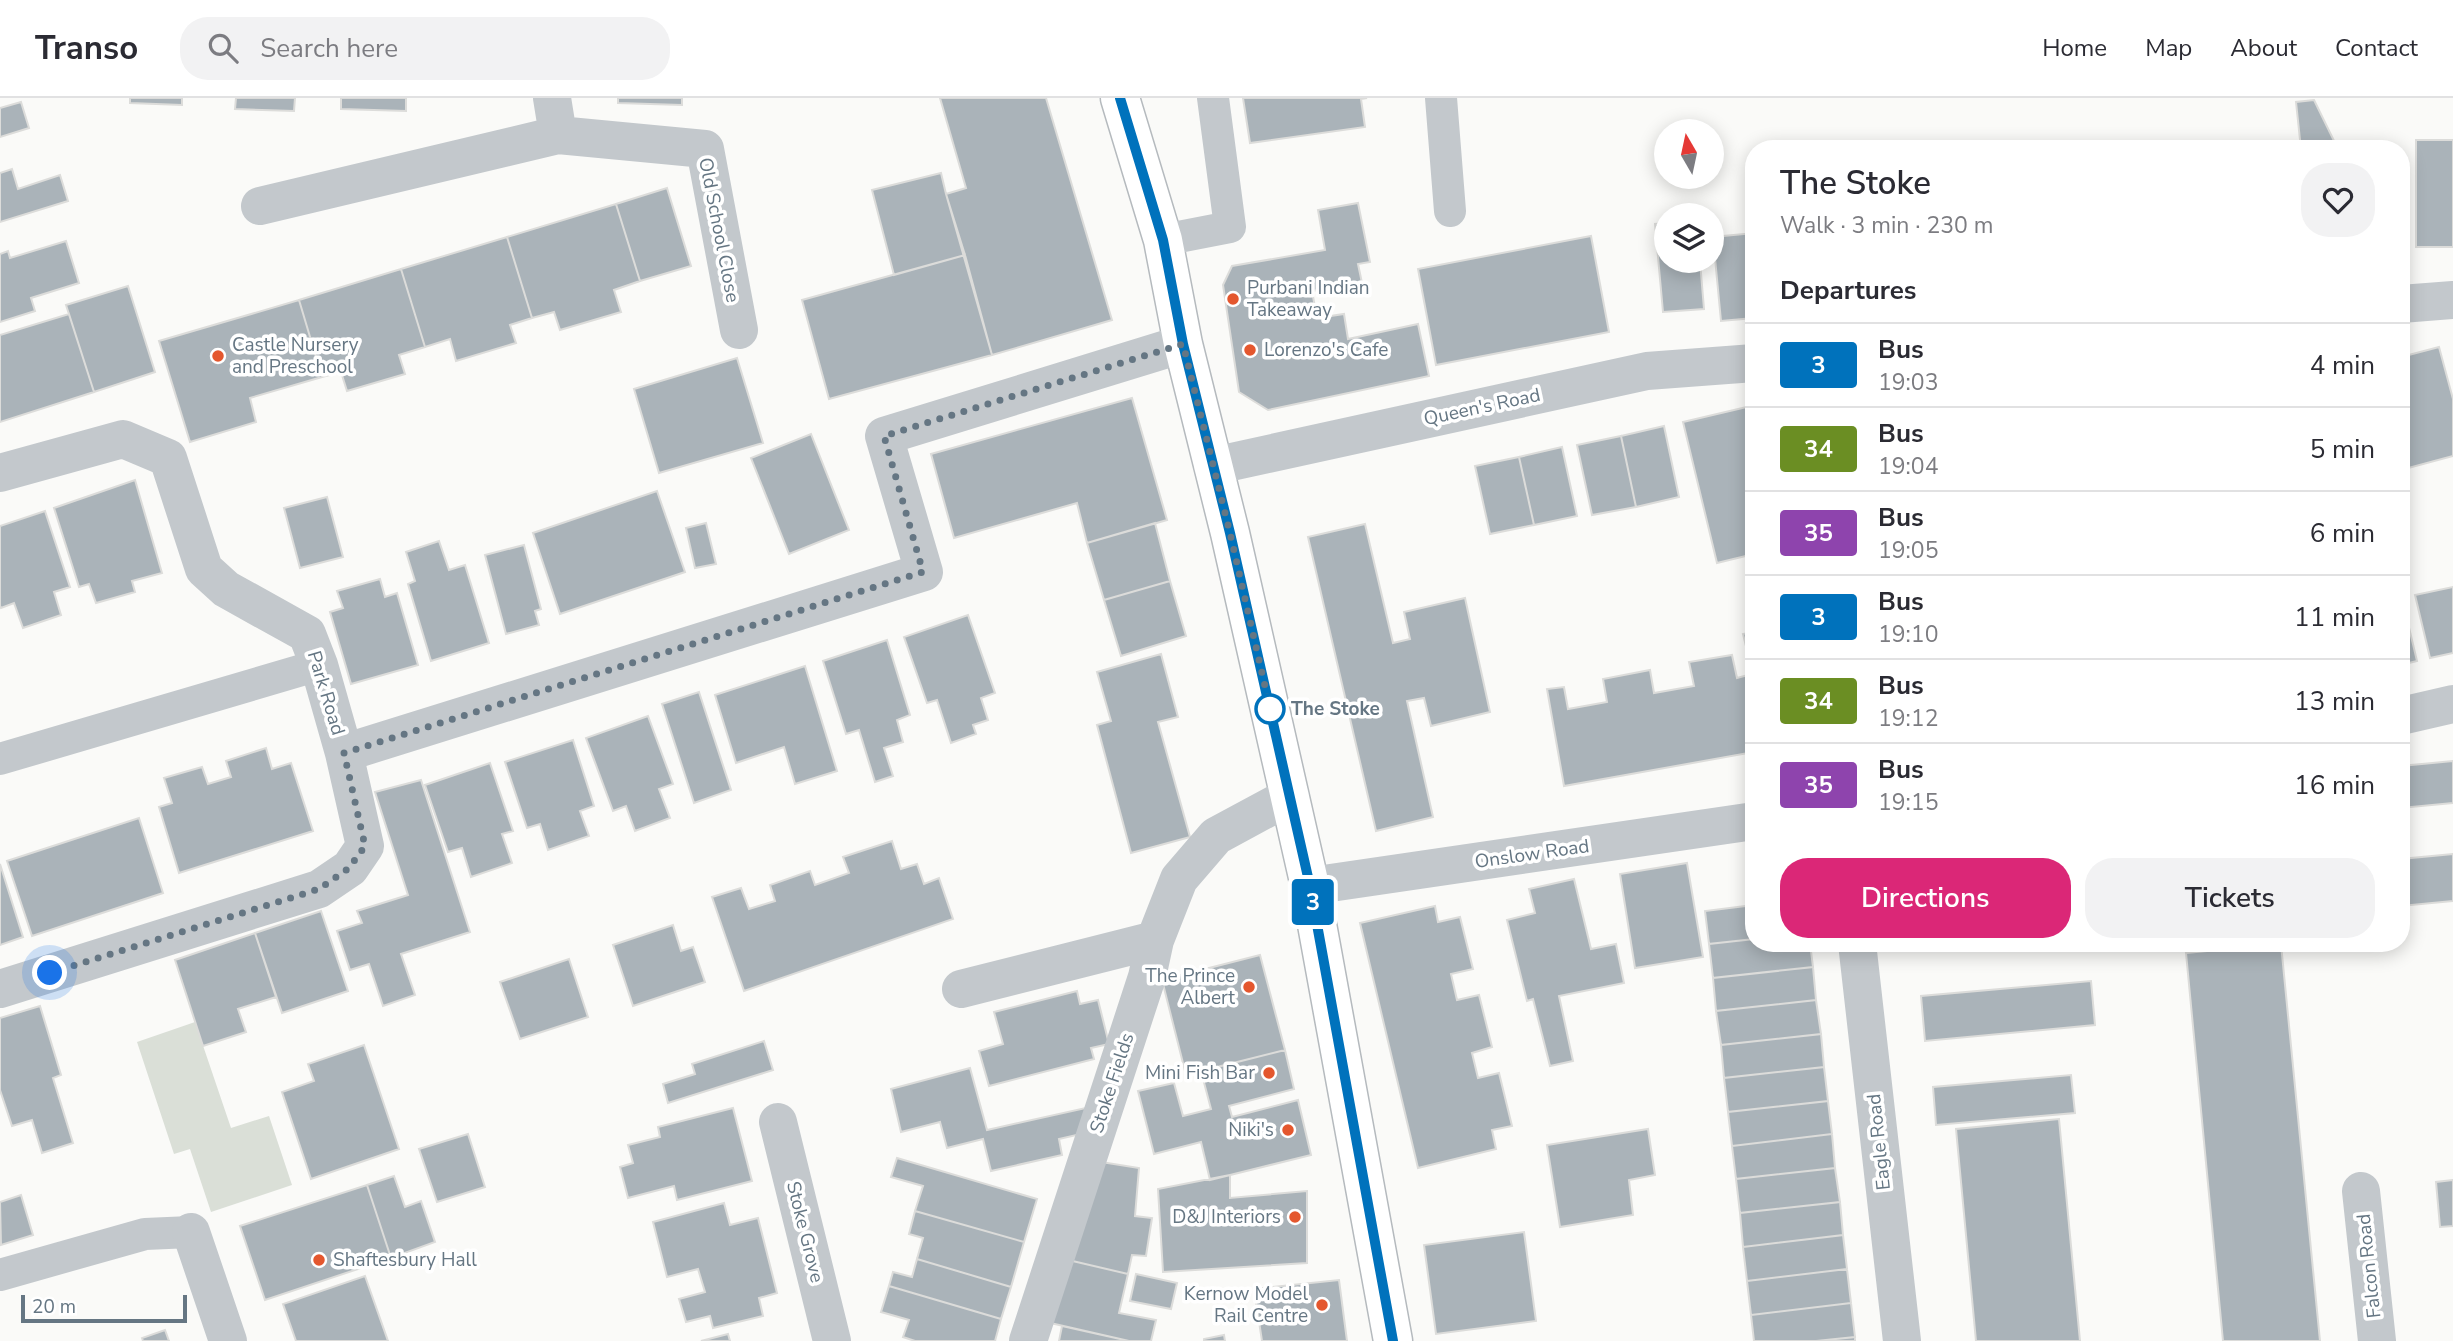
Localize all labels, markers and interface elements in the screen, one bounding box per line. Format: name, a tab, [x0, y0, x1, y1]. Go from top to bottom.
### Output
search box	[180, 17, 670, 80]
text: Transo	[35, 26, 138, 71]
icon: search	[204, 29, 242, 67]
text: Search here	[260, 31, 398, 66]
text: Home	[2042, 32, 2107, 64]
text: Map	[2145, 32, 2192, 64]
text: About	[2230, 32, 2297, 64]
text: Contact	[2335, 32, 2418, 64]
north arrow	[1654, 119, 1724, 189]
map controls	[1654, 119, 1724, 273]
street label: Old School Close	[692, 155, 746, 305]
text: The Stoke	[1780, 161, 1931, 206]
button: heart	[2301, 163, 2375, 237]
button: layers	[1654, 203, 1724, 273]
text: Walk · 3 min · 230 m	[1780, 210, 1993, 241]
text: Departures	[1780, 273, 1916, 308]
place label: Purbani Indian Takeaway	[1247, 275, 1370, 323]
marker: Purbani Indian Takeaway	[1225, 291, 1241, 307]
place label: Castle Nursery and Preschool	[232, 332, 359, 380]
text: Bus	[1878, 332, 1924, 367]
place label: Lorenzo's Cafe	[1264, 337, 1388, 363]
marker: Lorenzo's Cafe	[1242, 342, 1258, 358]
marker: Castle Nursery and Preschool	[210, 348, 226, 364]
text: 4 min	[2310, 348, 2375, 383]
text: 3	[1811, 349, 1826, 381]
text: 19:03	[1878, 367, 1938, 398]
street label: Queen's Road	[1421, 382, 1543, 432]
text: Bus	[1878, 416, 1924, 451]
text: 5 min	[2310, 432, 2375, 467]
text: 34	[1804, 433, 1833, 465]
text: 19:04	[1878, 451, 1938, 482]
text: Bus	[1878, 500, 1924, 535]
text: 6 min	[2310, 516, 2375, 551]
text: 35	[1804, 517, 1833, 549]
text: 19:05	[1878, 535, 1938, 566]
text: Bus	[1878, 584, 1924, 619]
text: 11 min	[2294, 600, 2375, 635]
text: 3	[1811, 601, 1826, 633]
text: 19:10	[1878, 619, 1938, 650]
street label: Park Road	[301, 648, 351, 738]
text: Bus	[1878, 668, 1924, 703]
text: 13 min	[2294, 684, 2375, 719]
text: 34	[1804, 685, 1833, 717]
marker: The Stoke	[1255, 694, 1285, 724]
place label: The Stoke	[1291, 696, 1380, 722]
text: 19:12	[1878, 703, 1938, 734]
text: Bus	[1878, 752, 1924, 787]
text: 16 min	[2294, 768, 2375, 803]
text: 35	[1804, 769, 1833, 801]
text: 19:15	[1878, 787, 1938, 818]
street label: Onslow Road	[1473, 833, 1591, 875]
button: Directions	[1780, 858, 2071, 938]
button: Tickets	[2085, 858, 2375, 938]
line badge: 3	[1290, 879, 1336, 925]
text: 3	[1306, 886, 1320, 918]
your location	[32, 955, 67, 990]
place label: The Prince Albert	[1145, 963, 1235, 1011]
marker: The Prince Albert	[1241, 979, 1257, 995]
street label: Stoke Fields	[1084, 1030, 1140, 1136]
place label: Mini Fish Bar	[1145, 1060, 1255, 1086]
marker: Mini Fish Bar	[1261, 1065, 1277, 1081]
street label: Eagle Road	[1861, 1092, 1897, 1192]
place label: Niki's	[1228, 1117, 1274, 1143]
marker: Niki's	[1280, 1122, 1296, 1138]
street label: Stoke Grove	[780, 1179, 830, 1285]
place label: D&J Interiors	[1172, 1204, 1281, 1230]
marker: D&J Interiors	[1287, 1209, 1303, 1225]
street label: Falcon Road	[2351, 1213, 2387, 1319]
place label: Shaftesbury Hall	[333, 1247, 477, 1273]
marker: Shaftesbury Hall	[311, 1252, 327, 1268]
place label: Kernow Model Rail Centre	[1184, 1281, 1308, 1329]
scale bar	[21, 1292, 187, 1324]
text: 20 m	[32, 1294, 76, 1320]
marker: Kernow Model Rail Centre	[1314, 1297, 1330, 1313]

